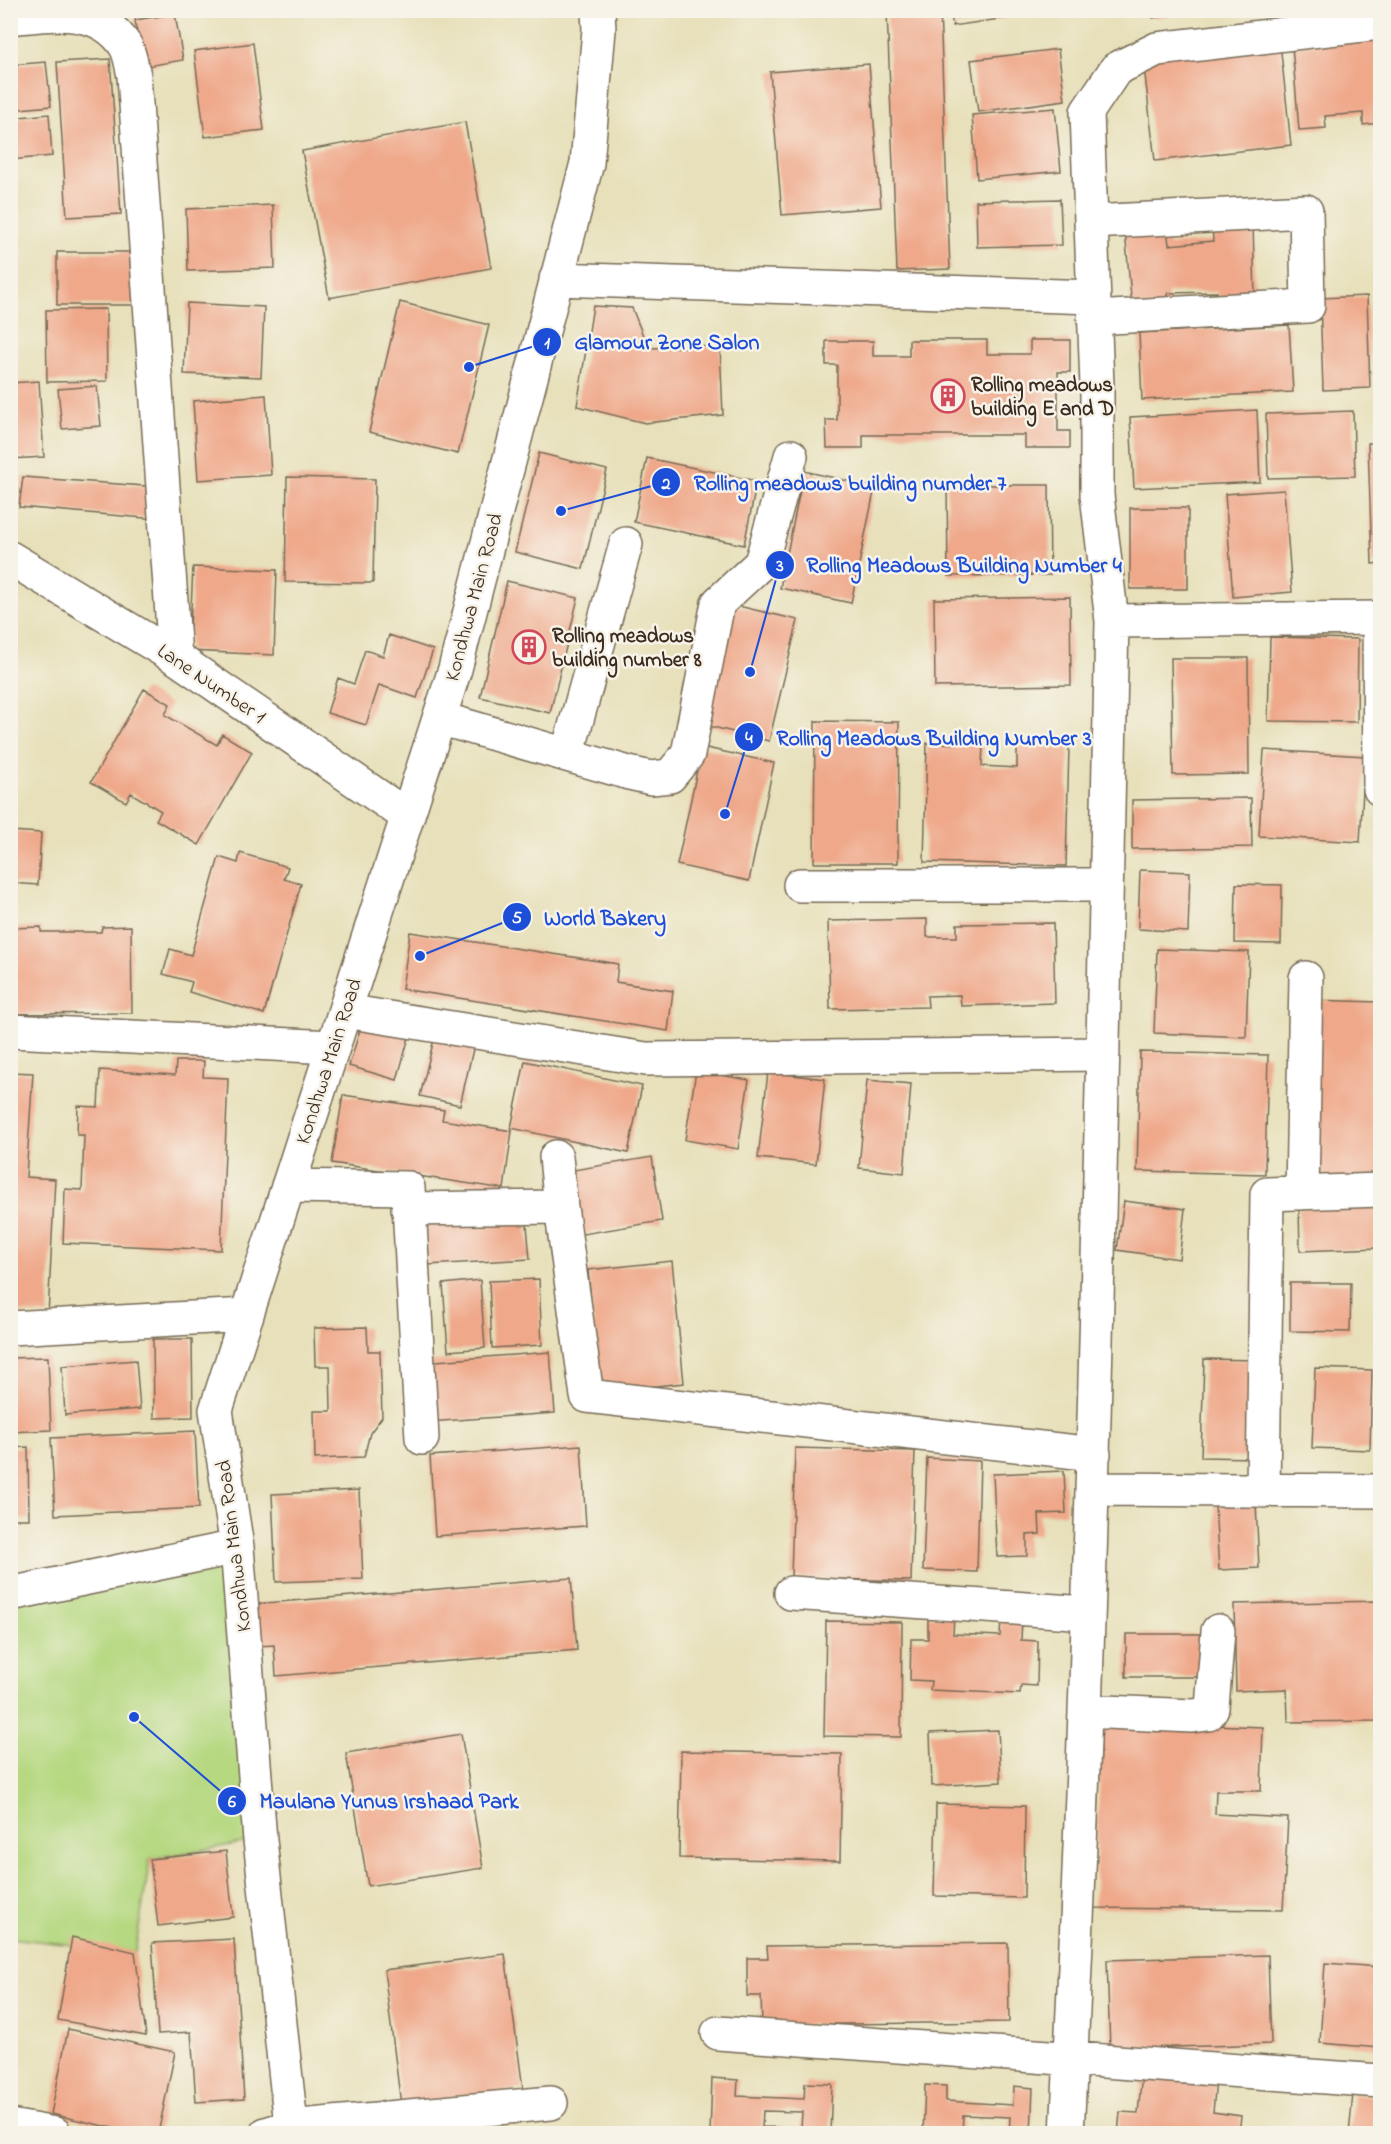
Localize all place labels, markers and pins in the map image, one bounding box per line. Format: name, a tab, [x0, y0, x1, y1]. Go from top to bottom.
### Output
callout: Glamour Zone Salon	[532, 322, 771, 362]
place label: Rolling meadows building E and D	[971, 371, 1114, 427]
building icon: Rolling meadows building E and D	[930, 378, 966, 414]
callout: Rolling meadows building numder 7	[651, 462, 1018, 502]
callout: Rolling Meadows Building Number 4	[765, 545, 1134, 585]
place label: Rolling meadows building number 8	[552, 622, 702, 678]
building icon: Rolling meadows building number 8	[511, 629, 547, 665]
callout: Rolling Meadows Building Number 3	[734, 717, 1103, 757]
callout: World Bakery	[502, 897, 678, 937]
callout: Maulana Yunus Irshaad Park	[217, 1781, 531, 1821]

